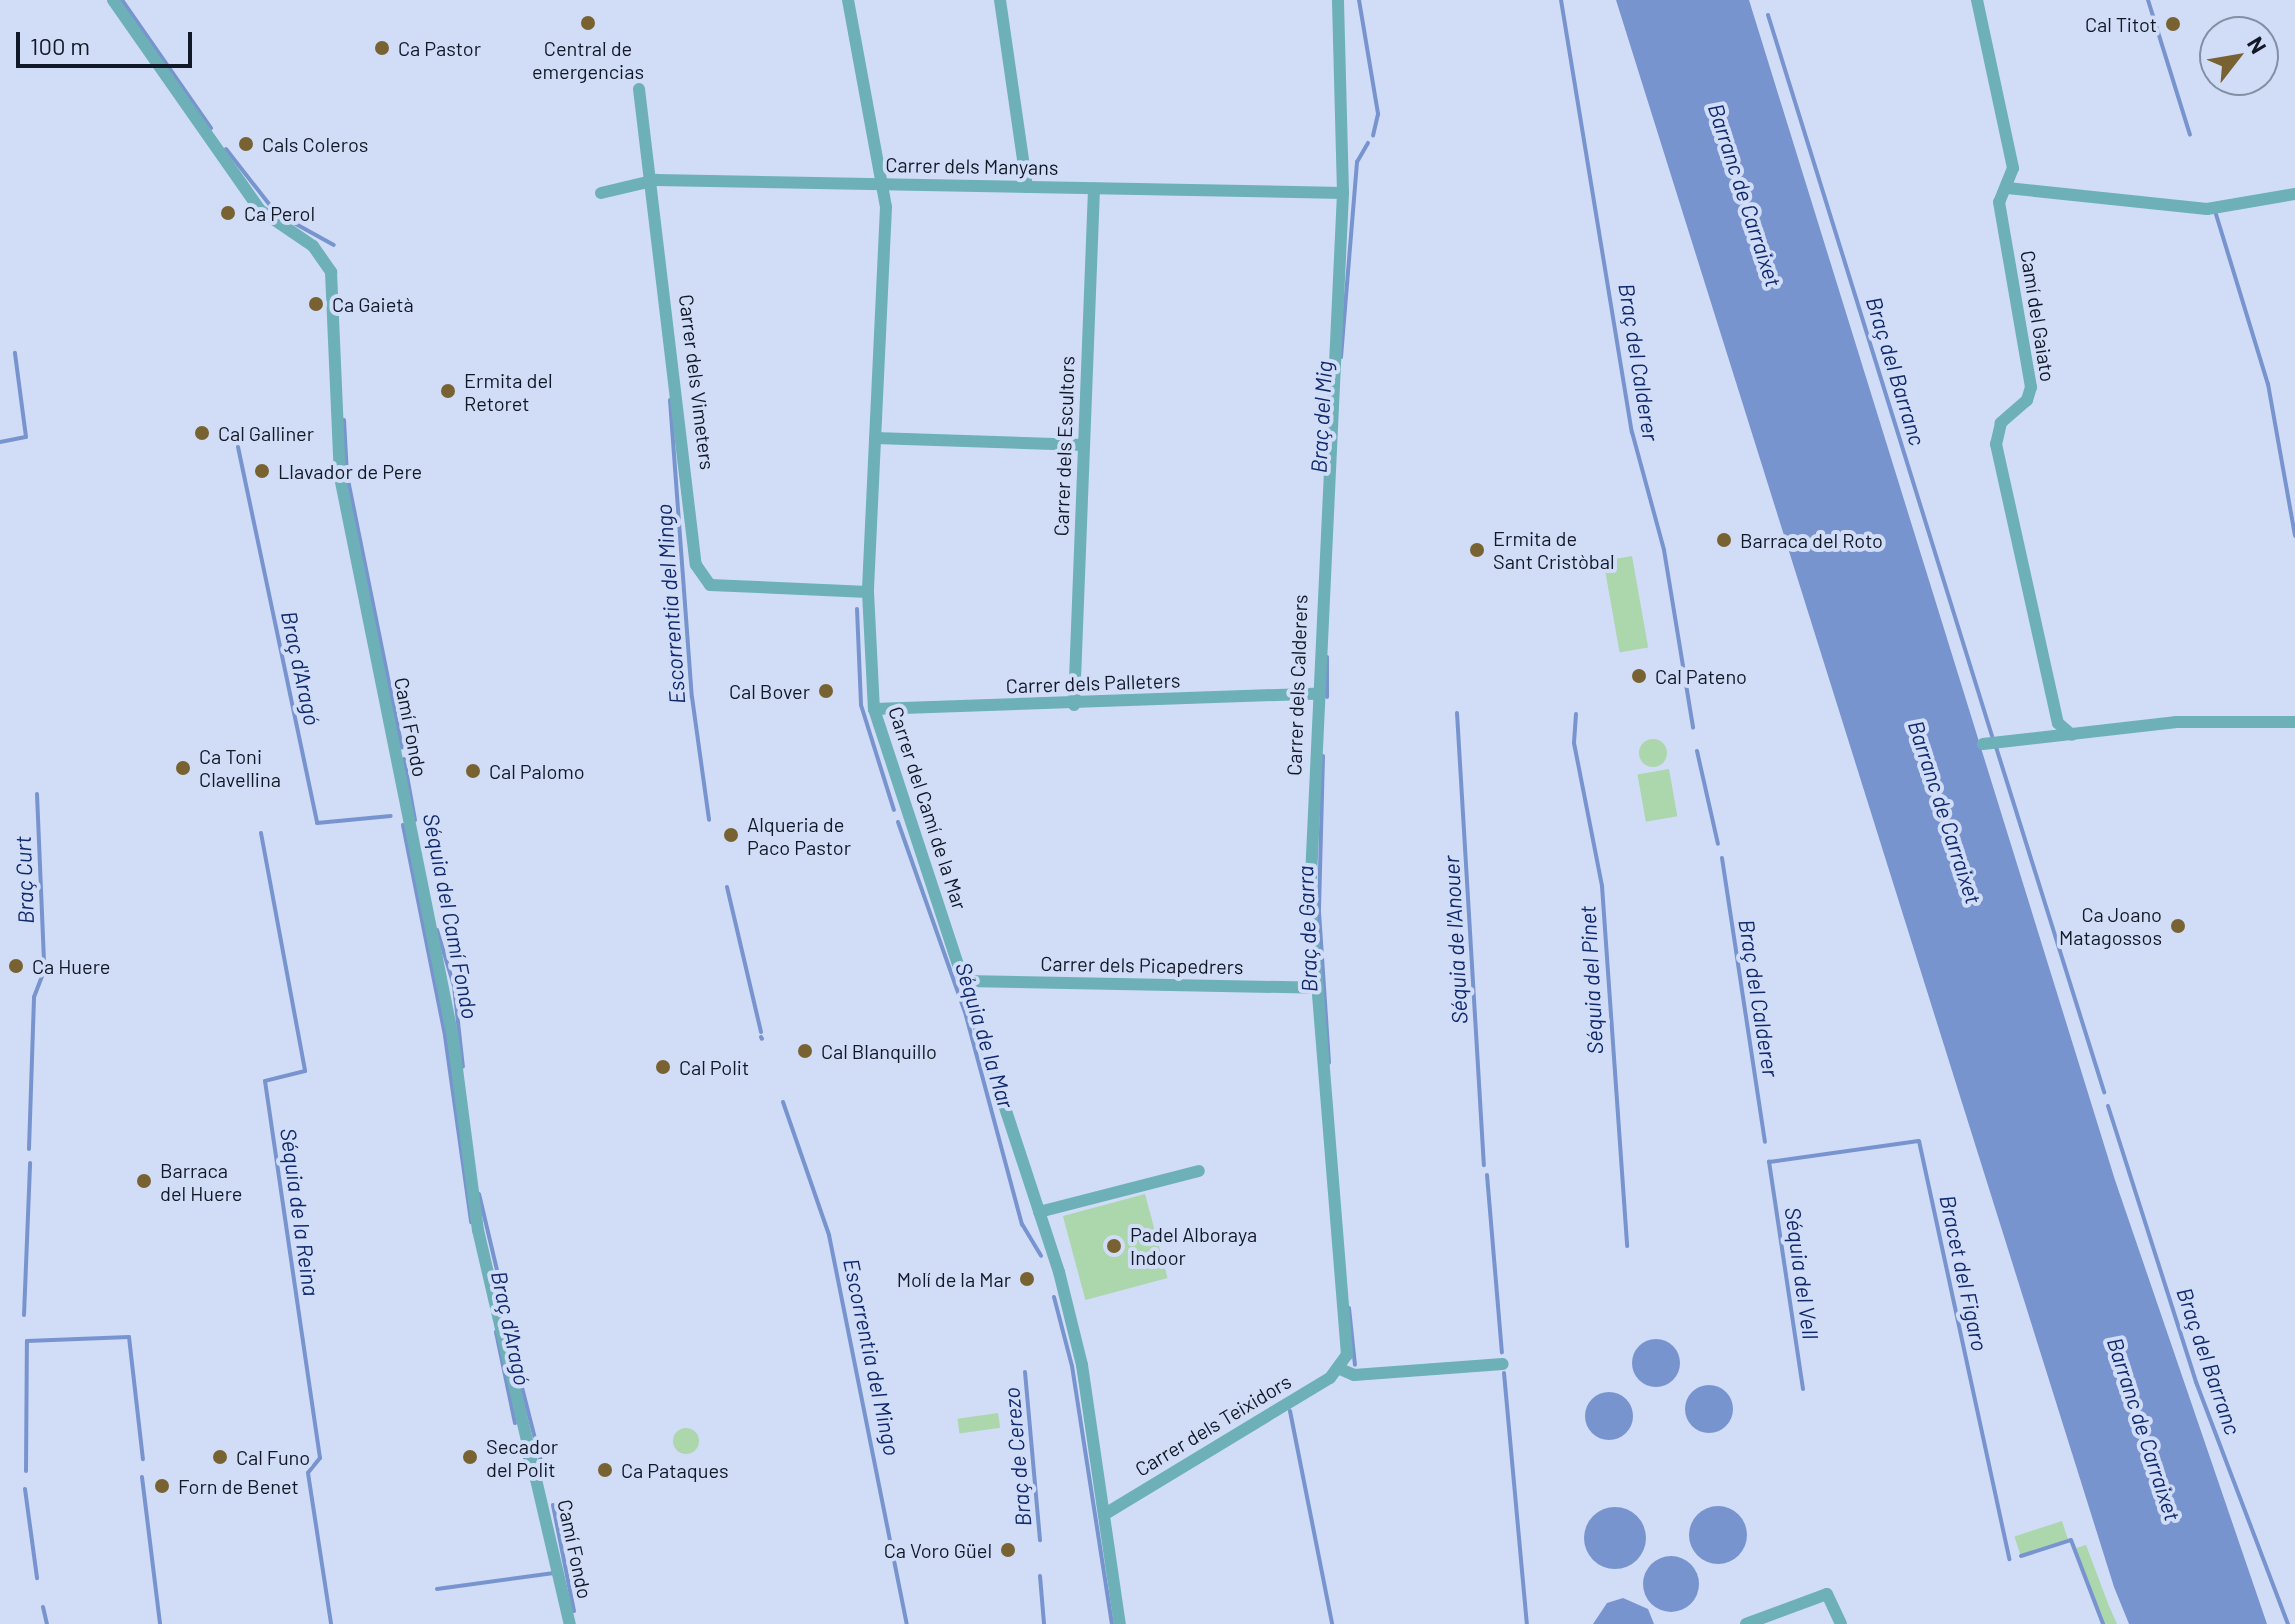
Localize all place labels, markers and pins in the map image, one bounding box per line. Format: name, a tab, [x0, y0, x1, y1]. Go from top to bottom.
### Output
place label: Cal Titot	[2085, 12, 2157, 36]
marker: Central de emergencias	[579, 14, 597, 32]
marker: Cal Titot	[2164, 15, 2182, 33]
place label: Ca Pastor	[398, 36, 481, 60]
place label: Central de emergencias	[532, 36, 644, 83]
marker: Ca Pastor	[373, 39, 391, 57]
place label: Cals Coleros	[262, 132, 368, 156]
marker: Cals Coleros	[237, 135, 255, 153]
place label: Ca Perol	[244, 201, 315, 225]
marker: Ca Perol	[219, 204, 237, 222]
place label: Ca Gaietà	[332, 292, 414, 316]
marker: Ca Gaietà	[307, 295, 325, 313]
place label: Ermita del Retoret	[464, 368, 553, 415]
marker: Ermita del Retoret	[439, 382, 457, 400]
place label: Cal Galliner	[218, 421, 314, 445]
marker: Cal Galliner	[193, 424, 211, 442]
place label: Llavador de Pere	[278, 459, 422, 483]
marker: Llavador de Pere	[253, 462, 271, 480]
place label: Ermita de Sant Cristòbal	[1493, 526, 1614, 573]
place label: Barraca del Roto	[1740, 528, 1883, 552]
marker: Barraca del Roto	[1715, 531, 1733, 549]
marker: Ermita de Sant Cristòbal	[1468, 541, 1486, 559]
place label: Cal Pateno	[1655, 664, 1747, 688]
marker: Cal Pateno	[1630, 667, 1648, 685]
place label: Cal Bover	[729, 679, 810, 703]
marker: Cal Bover	[817, 682, 835, 700]
place label: Ca Toni Clavellina	[199, 744, 281, 791]
marker: Ca Toni Clavellina	[174, 759, 192, 777]
place label: Cal Palomo	[489, 759, 585, 783]
marker: Cal Palomo	[464, 762, 482, 780]
place label: Alqueria de Paco Pastor	[747, 812, 851, 859]
marker: Alqueria de Paco Pastor	[722, 826, 740, 844]
place label: Ca Joano Matagossos	[2059, 902, 2162, 949]
marker: Ca Joano Matagossos	[2169, 917, 2187, 935]
place label: Ca Huere	[32, 954, 111, 978]
marker: Ca Huere	[7, 957, 25, 975]
place label: Cal Blanquillo	[821, 1039, 937, 1063]
marker: Cal Blanquillo	[796, 1042, 814, 1060]
place label: Cal Polit	[679, 1055, 749, 1079]
marker: Cal Polit	[654, 1058, 672, 1076]
place label: Barraca del Huere	[160, 1158, 242, 1205]
marker: Barraca del Huere	[135, 1172, 153, 1190]
place label: Padel Alboraya Indoor	[1130, 1222, 1257, 1269]
marker: Padel Alboraya Indoor	[1105, 1237, 1123, 1255]
place label: Molí de la Mar	[897, 1267, 1011, 1291]
marker: Molí de la Mar	[1018, 1270, 1036, 1288]
place label: Secador del Polit	[486, 1434, 558, 1481]
place label: Cal Funo	[236, 1445, 310, 1469]
marker: Cal Funo	[211, 1448, 229, 1466]
marker: Secador del Polit	[461, 1448, 479, 1466]
place label: Ca Pataques	[621, 1458, 728, 1482]
marker: Ca Pataques	[596, 1461, 614, 1479]
place label: Forn de Benet	[178, 1474, 299, 1498]
marker: Forn de Benet	[153, 1477, 171, 1495]
place label: Ca Voro Güel	[884, 1538, 992, 1562]
marker: Ca Voro Güel	[999, 1541, 1017, 1559]

